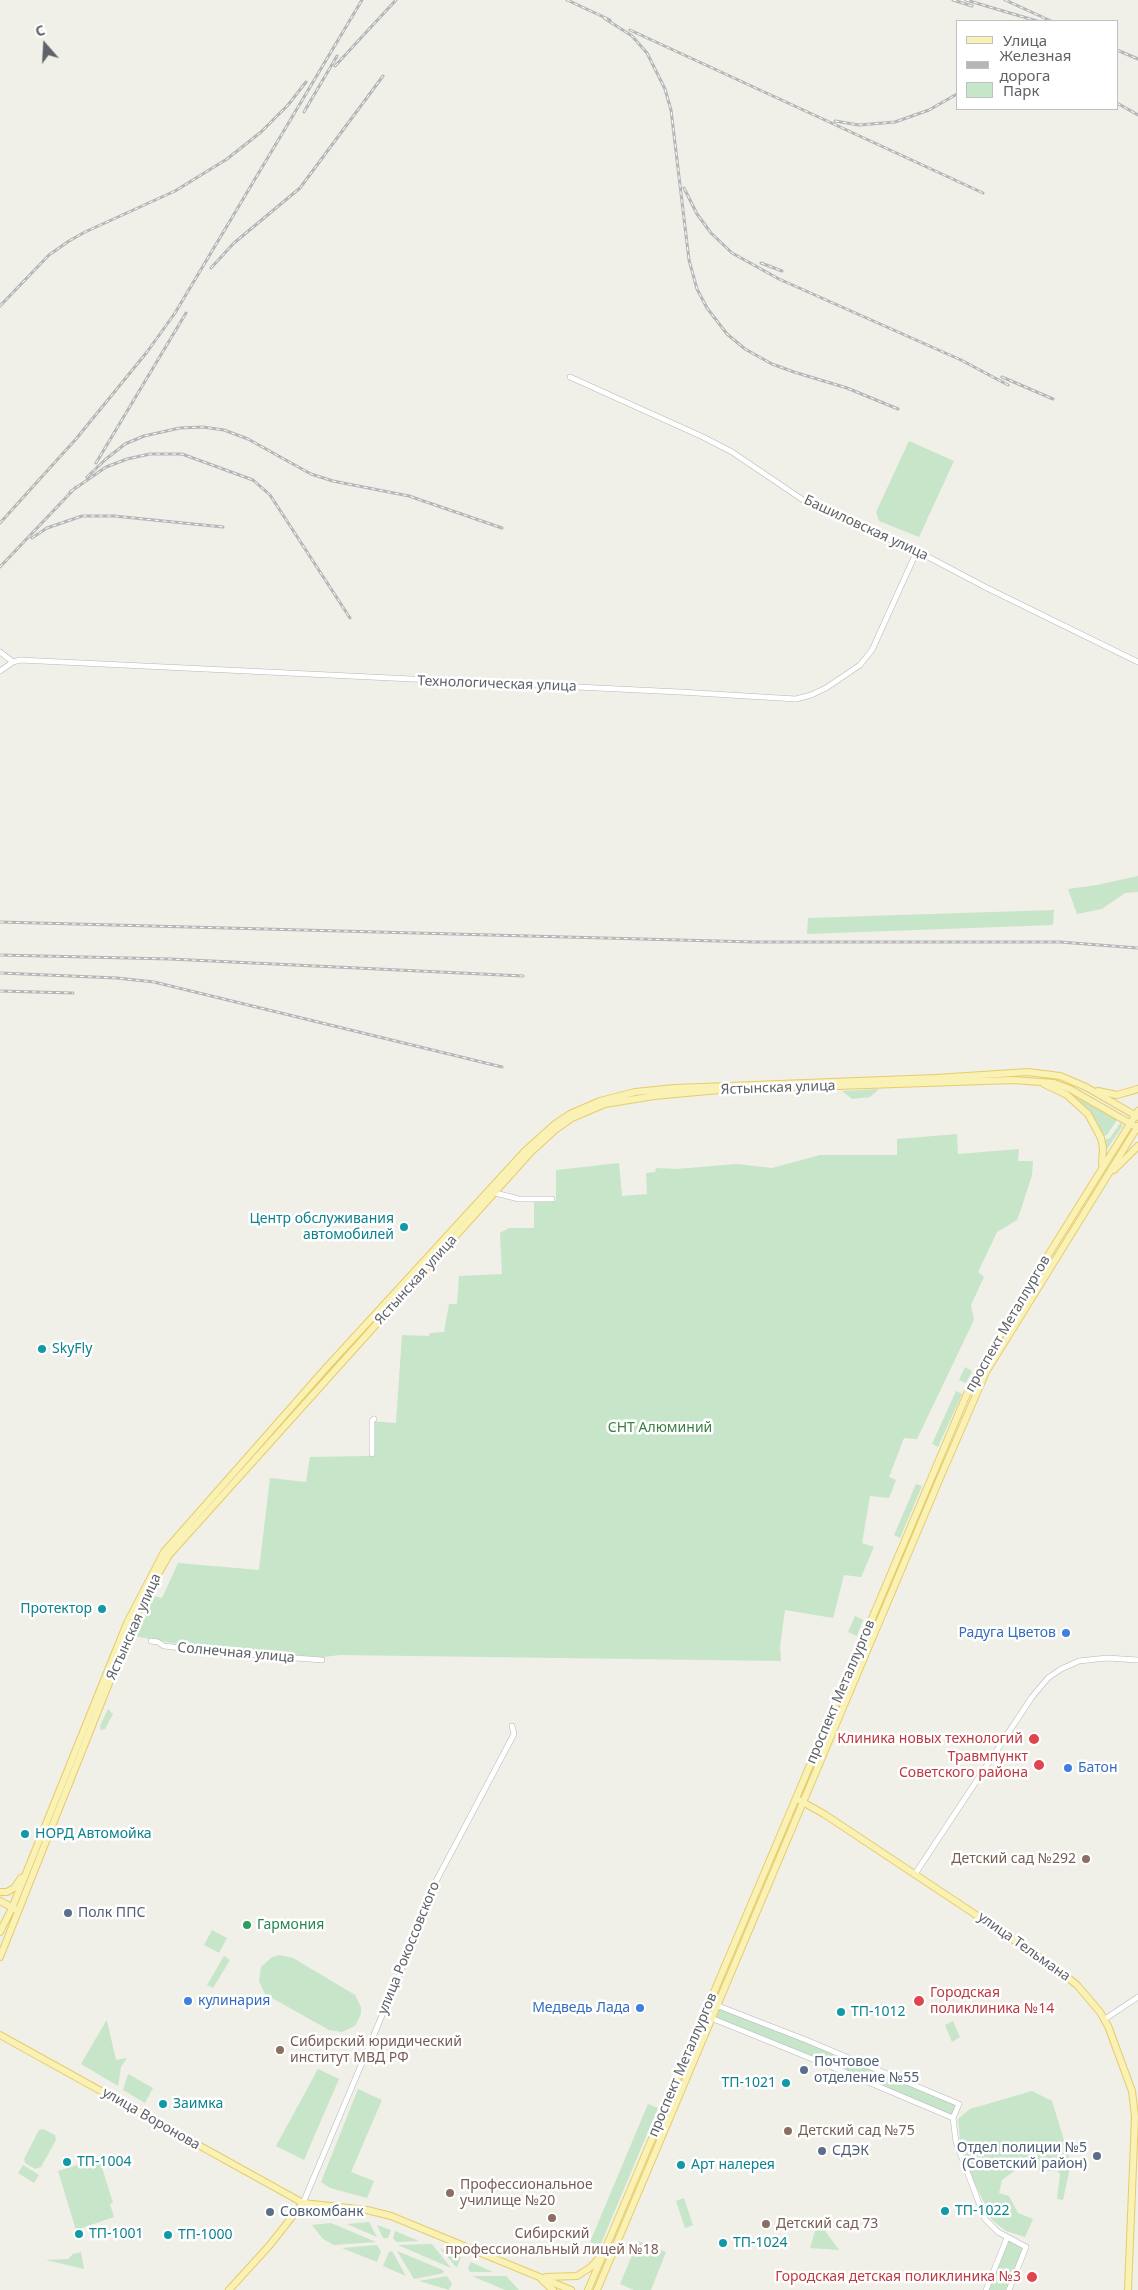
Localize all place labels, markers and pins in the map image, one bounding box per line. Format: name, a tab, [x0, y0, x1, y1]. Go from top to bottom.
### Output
place label: Центр обслуживания автомобилей	[249, 1211, 394, 1244]
marker: Центр обслуживания автомобилей	[398, 1221, 410, 1233]
place label: SkyFly	[52, 1341, 92, 1357]
marker: SkyFly	[36, 1343, 48, 1355]
place label: Протектор	[20, 1601, 92, 1617]
marker: Протектор	[96, 1603, 108, 1615]
place label: Радуга Цветов	[959, 1625, 1056, 1641]
marker: Радуга Цветов	[1060, 1627, 1072, 1639]
place label: Клиника новых технологий	[837, 1731, 1023, 1747]
marker: Клиника новых технологий	[1027, 1732, 1041, 1746]
place label: Травмпункт Советского района	[899, 1749, 1028, 1781]
marker: Травмпункт Советского района	[1032, 1758, 1046, 1772]
place label: Батон	[1078, 1760, 1118, 1776]
marker: Батон	[1062, 1762, 1074, 1774]
place label: НОРД Автомойка	[35, 1826, 152, 1842]
marker: НОРД Автомойка	[19, 1828, 31, 1840]
place label: Детский сад №292	[951, 1851, 1076, 1867]
marker: Детский сад №292	[1080, 1853, 1092, 1865]
place label: Полк ППС	[78, 1905, 145, 1921]
marker: Полк ППС	[62, 1907, 74, 1919]
place label: Гармония	[257, 1917, 324, 1933]
marker: Гармония	[241, 1919, 253, 1931]
place label: Городская поликлиника №14	[930, 1985, 1054, 2018]
place label: кулинария	[198, 1993, 270, 2009]
marker: Городская поликлиника №14	[912, 1994, 926, 2008]
marker: кулинария	[182, 1995, 194, 2007]
place label: Медведь Лада	[532, 2000, 630, 2016]
marker: Медведь Лада	[634, 2002, 646, 2014]
place label: ТП-1012	[851, 2004, 906, 2020]
marker: ТП-1012	[835, 2006, 847, 2018]
place label: Сибирский юридический институт МВД РФ	[290, 2034, 462, 2066]
marker: Сибирский юридический институт МВД РФ	[274, 2044, 286, 2056]
place label: Почтовое отделение №55	[814, 2054, 919, 2086]
marker: Почтовое отделение №55	[798, 2064, 810, 2076]
place label: ТП-1021	[721, 2075, 776, 2091]
marker: ТП-1021	[780, 2077, 792, 2089]
place label: Заимка	[173, 2096, 223, 2112]
marker: Заимка	[157, 2098, 169, 2110]
place label: Детский сад №75	[798, 2123, 915, 2139]
marker: Детский сад №75	[782, 2125, 794, 2137]
place label: Отдел полиции №5 (Советский район)	[957, 2140, 1087, 2172]
place label: СДЭК	[832, 2143, 869, 2159]
marker: СДЭК	[816, 2145, 828, 2157]
marker: Отдел полиции №5 (Советский район)	[1091, 2150, 1103, 2162]
place label: ТП-1004	[77, 2154, 132, 2170]
marker: ТП-1004	[61, 2156, 73, 2168]
place label: Арт налерея	[691, 2157, 775, 2173]
marker: Арт налерея	[675, 2159, 687, 2171]
place label: Профессиональное училище №20	[460, 2177, 593, 2210]
marker: Профессиональное училище №20	[444, 2187, 456, 2199]
place label: ТП-1022	[955, 2203, 1010, 2219]
place label: Совкомбанк	[280, 2204, 364, 2220]
marker: ТП-1022	[939, 2205, 951, 2217]
marker: Совкомбанк	[264, 2206, 276, 2218]
marker: Сибирский профессиональный лицей №18	[546, 2212, 558, 2224]
place label: Детский сад 73	[776, 2216, 878, 2232]
marker: Детский сад 73	[760, 2218, 772, 2230]
place label: ТП-1001	[89, 2226, 144, 2242]
place label: Сибирский профессиональный лицей №18	[445, 2226, 659, 2258]
place label: ТП-1000	[178, 2227, 233, 2243]
marker: ТП-1001	[73, 2228, 85, 2240]
marker: ТП-1000	[162, 2229, 174, 2241]
place label: ТП-1024	[733, 2235, 788, 2251]
marker: ТП-1024	[717, 2237, 729, 2249]
place label: Городская детская поликлиника №3	[775, 2269, 1021, 2285]
marker: Городская детская поликлиника №3	[1025, 2270, 1039, 2284]

